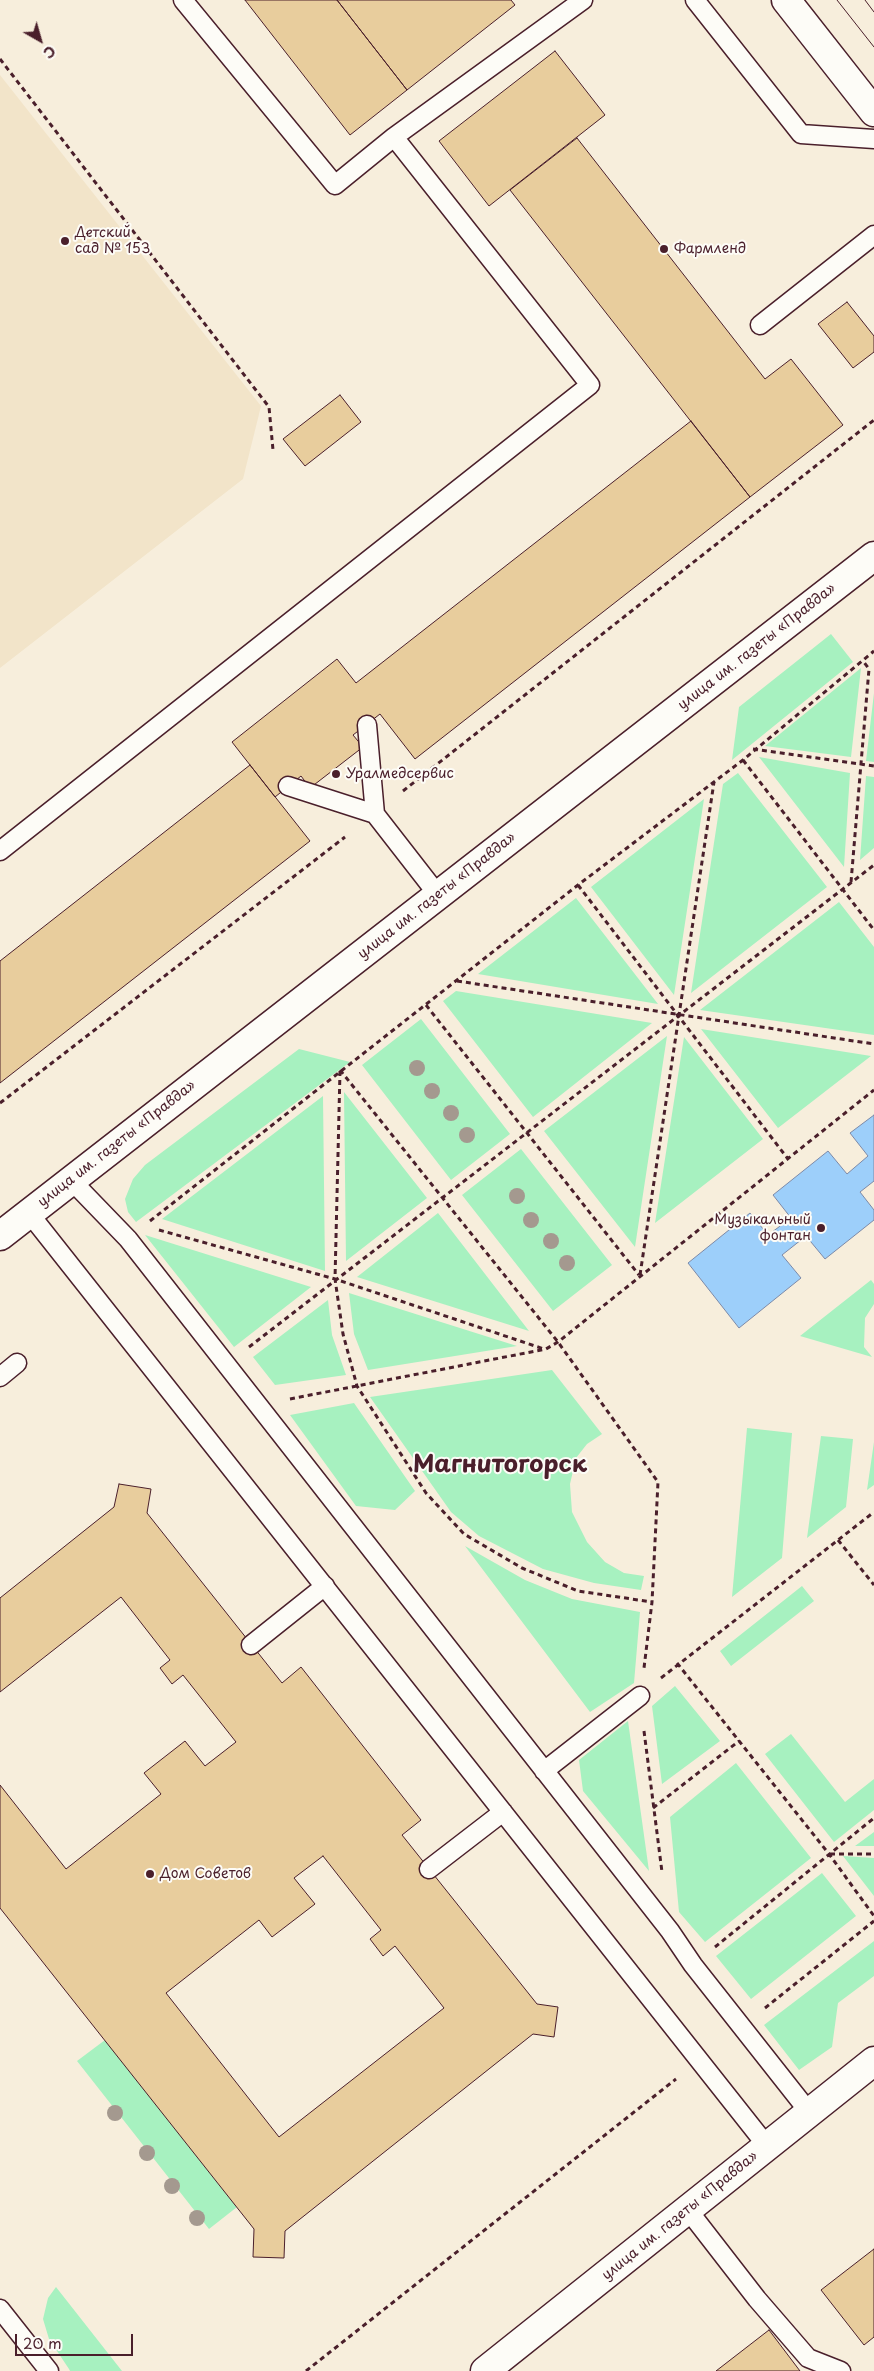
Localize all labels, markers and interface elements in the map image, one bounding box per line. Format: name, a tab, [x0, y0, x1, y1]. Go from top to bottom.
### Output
north arrow	[15, 15, 65, 65]
text: С	[39, 41, 60, 64]
place label: Детский сад № 153	[75, 225, 150, 258]
marker: Детский сад № 153	[59, 235, 71, 247]
place label: Фармленд	[674, 241, 746, 257]
marker: Фармленд	[658, 243, 670, 255]
street label: улица им. газеты «Правда»	[675, 580, 839, 714]
place label: Уралмедсервис	[346, 766, 454, 782]
marker: Уралмедсервис	[330, 768, 342, 780]
street label: улица им. газеты «Правда»	[355, 829, 519, 963]
street label: улица им. газеты «Правда»	[35, 1077, 199, 1211]
place label: Музыкальный фонтан	[714, 1212, 811, 1244]
marker: Музыкальный фонтан	[815, 1222, 827, 1234]
district label: Магнитогорск	[413, 1451, 587, 1479]
place label: Дом Советов	[160, 1866, 251, 1882]
marker: Дом Советов	[144, 1868, 156, 1880]
street label: улица им. газеты «Правда»	[599, 2148, 761, 2284]
scale bar	[18, 2324, 135, 2356]
text: 20 m	[23, 2331, 62, 2354]

